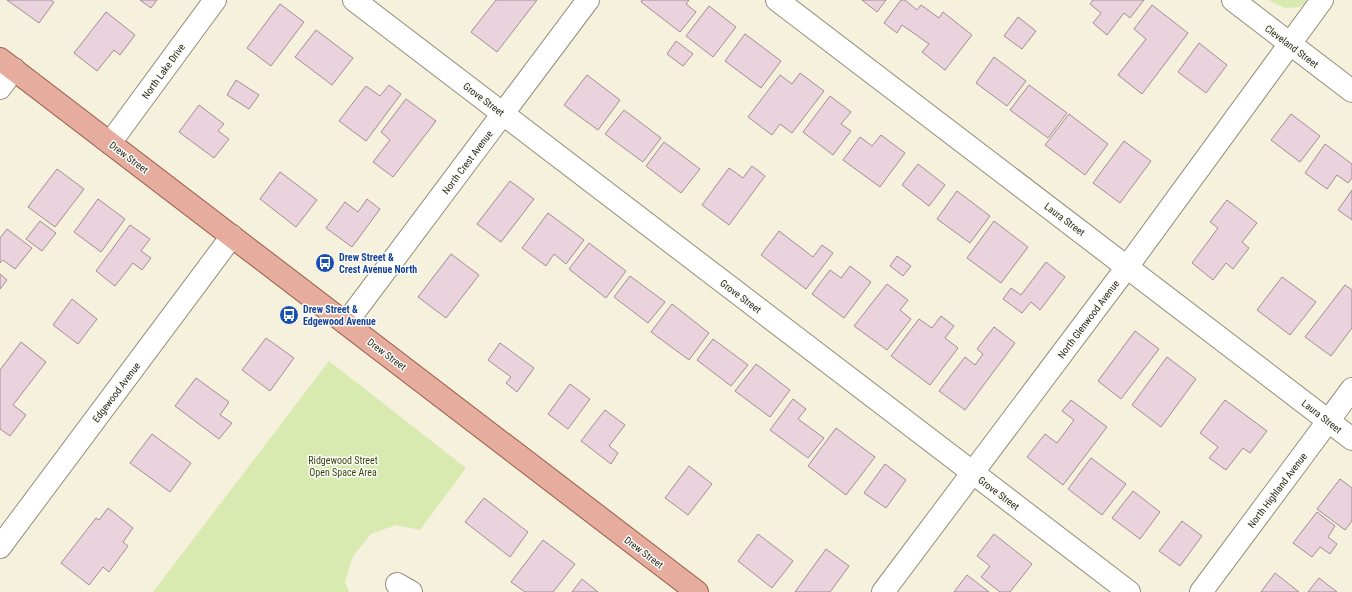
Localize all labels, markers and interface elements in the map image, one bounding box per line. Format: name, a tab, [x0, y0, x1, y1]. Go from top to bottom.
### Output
street label: Cleveland Street	[1263, 23, 1321, 70]
street label: North Lake Drive	[140, 41, 187, 101]
street label: Grove Street	[461, 80, 506, 118]
street label: North Crest Avenue	[440, 128, 495, 196]
street label: Drew Street	[107, 139, 150, 176]
street label: Laura Street	[1042, 201, 1087, 238]
bus stop icon: Drew Street & Crest Avenue North	[314, 252, 336, 274]
place label: Drew Street & Crest Avenue North	[339, 252, 417, 275]
street label: Grove Street	[718, 277, 763, 315]
street label: North Glenwood Avenue	[1055, 278, 1122, 361]
bus stop icon: Drew Street & Edgewood Avenue	[278, 304, 300, 326]
place label: Drew Street & Edgewood Avenue	[303, 304, 376, 327]
street label: Drew Street	[365, 336, 408, 373]
street label: Edgewood Avenue	[90, 360, 143, 424]
street label: Laura Street	[1299, 397, 1344, 435]
street label: North Highland Avenue	[1246, 450, 1309, 530]
park label: Ridgewood Street Open Space Area	[308, 455, 378, 478]
street label: Grove Street	[976, 474, 1021, 512]
street label: Drew Street	[622, 534, 665, 571]

